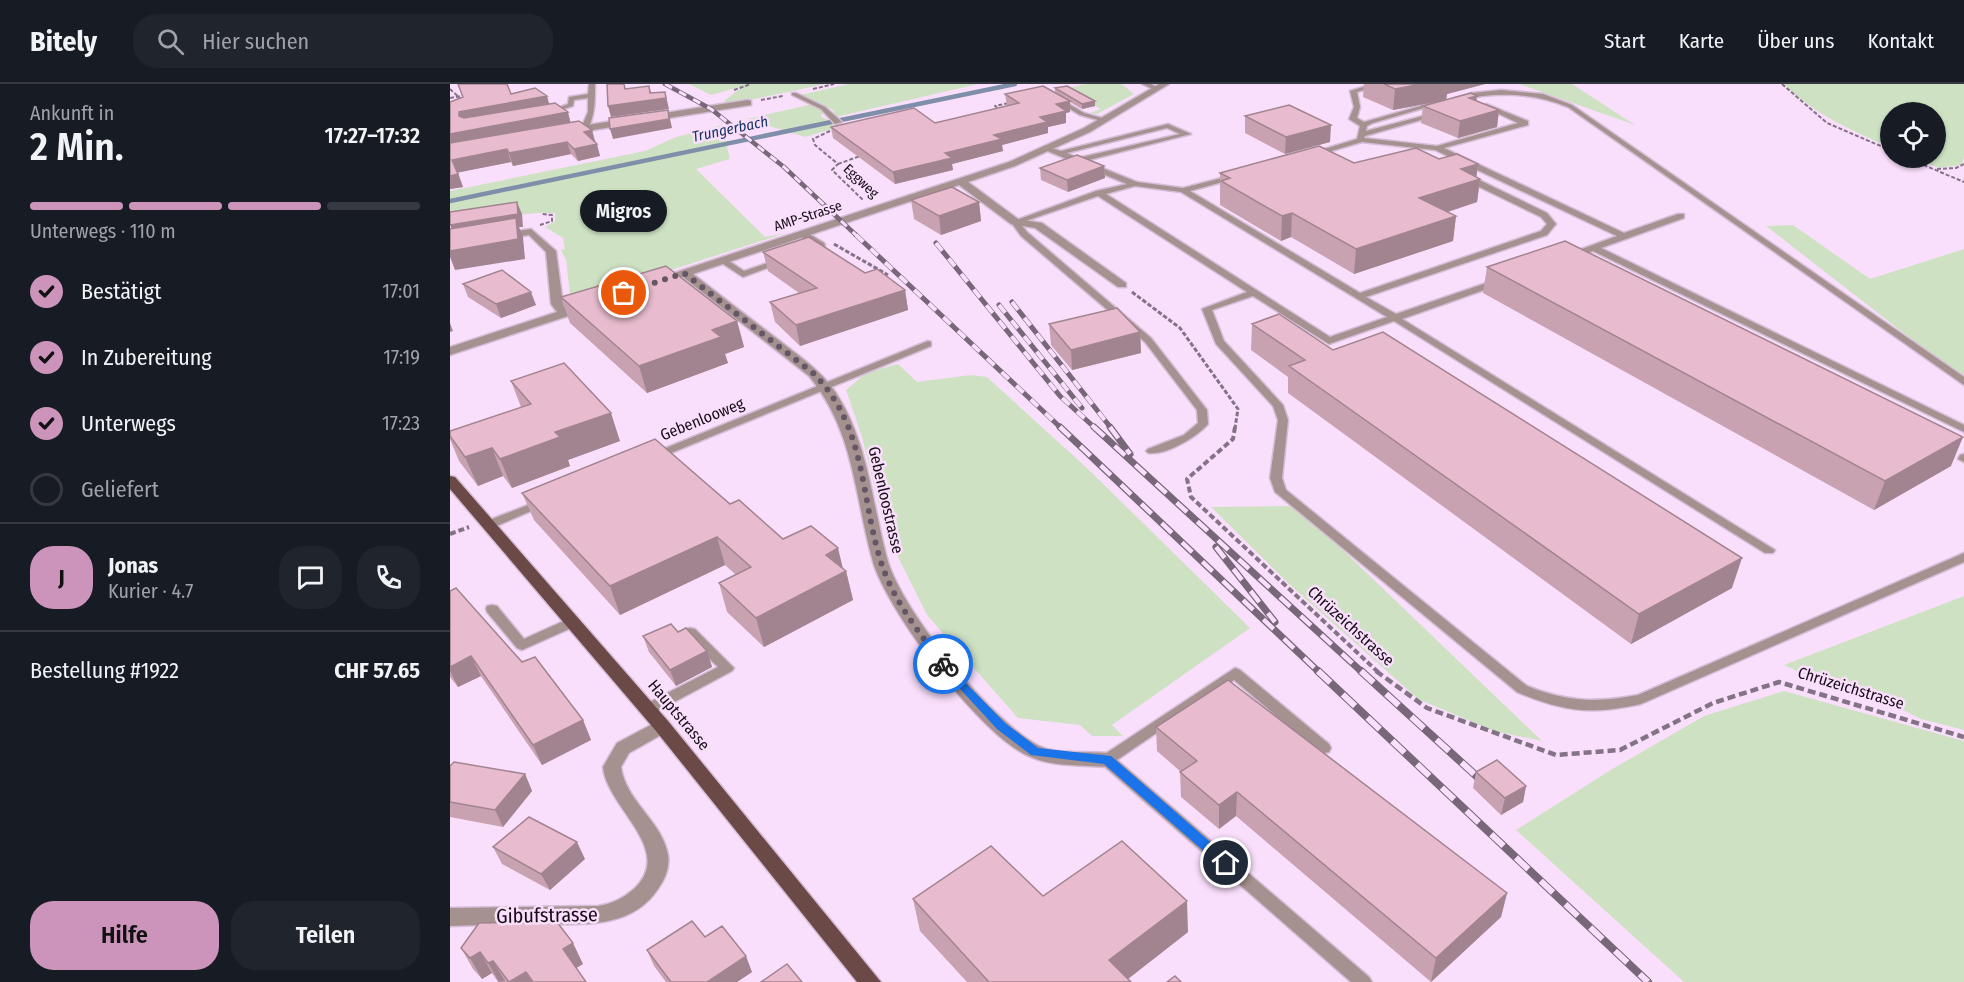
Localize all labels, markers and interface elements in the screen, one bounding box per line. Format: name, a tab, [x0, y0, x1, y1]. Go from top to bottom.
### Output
search box	[133, 14, 553, 68]
text: Bitely	[30, 25, 97, 58]
icon: search	[154, 25, 187, 58]
text: Hier suchen	[202, 28, 309, 55]
text: Start	[1604, 28, 1646, 54]
text: Karte	[1679, 28, 1724, 54]
text: Über uns	[1757, 28, 1834, 54]
text: Kontakt	[1867, 28, 1934, 54]
text: Ankunft in	[30, 101, 114, 125]
map controls	[1880, 102, 1946, 168]
button: locate	[1880, 102, 1946, 168]
water label: Trungerbach	[690, 112, 770, 146]
text: 17:27–17:32	[325, 122, 420, 149]
text: 2 Min.	[30, 124, 124, 170]
street label: Eggweg	[840, 160, 882, 202]
callout: Migros	[580, 191, 668, 233]
street label: AMP-Strasse	[772, 197, 844, 235]
text: Migros	[596, 199, 651, 223]
text: Unterwegs · 110 m	[30, 219, 176, 243]
pin	[598, 267, 649, 318]
icon: check	[30, 275, 63, 308]
icon: bag	[607, 276, 640, 309]
text: Bestätigt	[81, 278, 161, 305]
text: 17:01	[382, 279, 420, 303]
icon: check	[30, 341, 63, 374]
text: In Zubereitung	[81, 344, 212, 371]
text: 17:19	[383, 345, 420, 369]
street label: Gebenlooweg	[657, 393, 747, 444]
icon: check	[30, 407, 63, 440]
text: Unterwegs	[81, 410, 176, 437]
text: 17:23	[382, 411, 420, 435]
street label: Gebenloostrasse	[864, 445, 908, 555]
text: Geliefert	[81, 476, 159, 503]
button: chat	[279, 546, 342, 609]
button: phone	[357, 546, 420, 609]
text: Jonas	[108, 552, 158, 579]
text: J	[58, 564, 65, 591]
text: Kurier · 4.7	[108, 579, 193, 603]
street label: Chrüzeichstrasse	[1304, 582, 1398, 670]
courier	[913, 634, 973, 694]
icon: bike	[927, 648, 960, 681]
text: Bestellung #1922	[30, 657, 179, 684]
text: CHF 57.65	[334, 657, 420, 684]
street label: Chrüzeichstrasse	[1796, 663, 1906, 713]
street label: Hauptstrasse	[644, 676, 714, 754]
pin	[1200, 837, 1251, 888]
icon: home	[1209, 846, 1242, 879]
button: Hilfe	[30, 901, 219, 970]
button: Teilen	[231, 901, 420, 970]
street label: Gibufstrasse	[496, 902, 598, 928]

